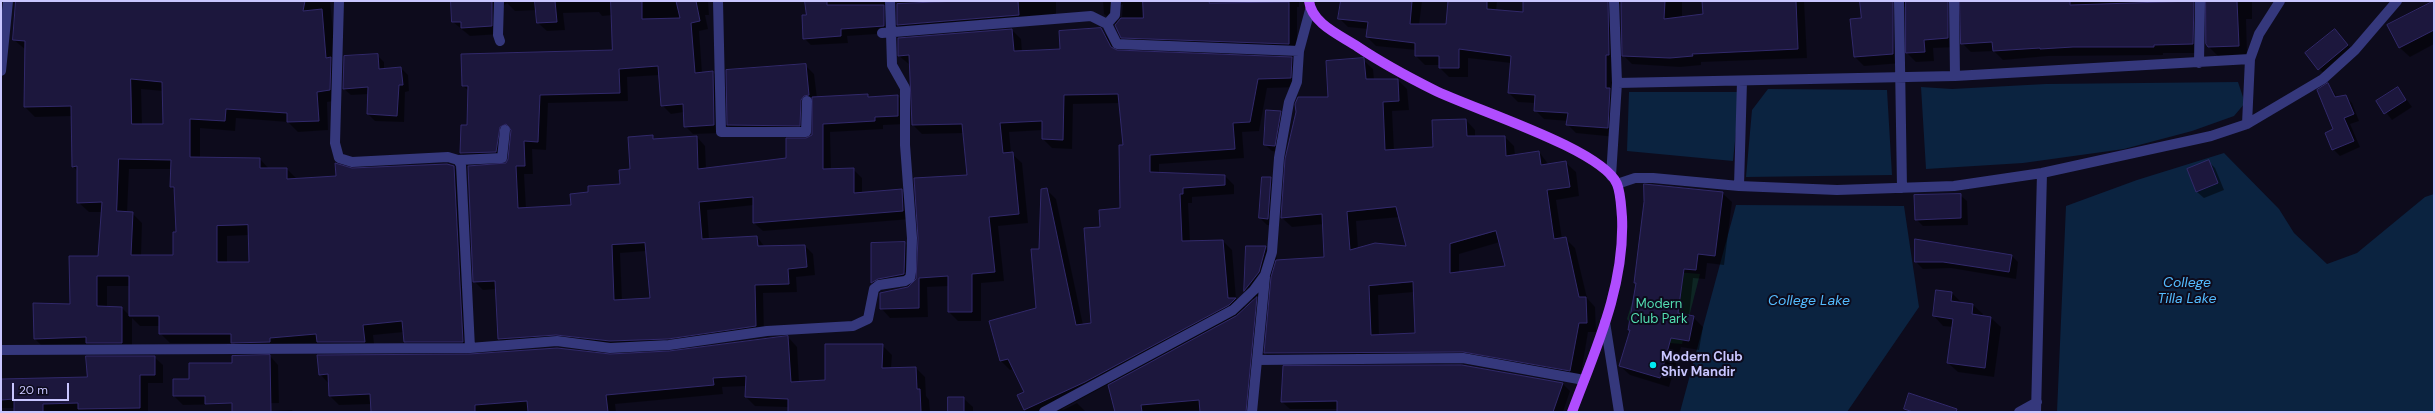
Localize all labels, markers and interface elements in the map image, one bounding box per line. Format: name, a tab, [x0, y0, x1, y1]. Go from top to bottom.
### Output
water label: College Tilla Lake	[2157, 275, 2217, 308]
water label: College Lake	[1768, 293, 1850, 309]
park label: Modern Club Park	[1631, 297, 1687, 328]
place label: Modern Club Shiv Mandir	[1661, 350, 1743, 381]
marker: Modern Club Shiv Mandir	[1648, 360, 1658, 370]
scale bar	[14, 375, 71, 401]
text: 20 m	[19, 382, 48, 398]

